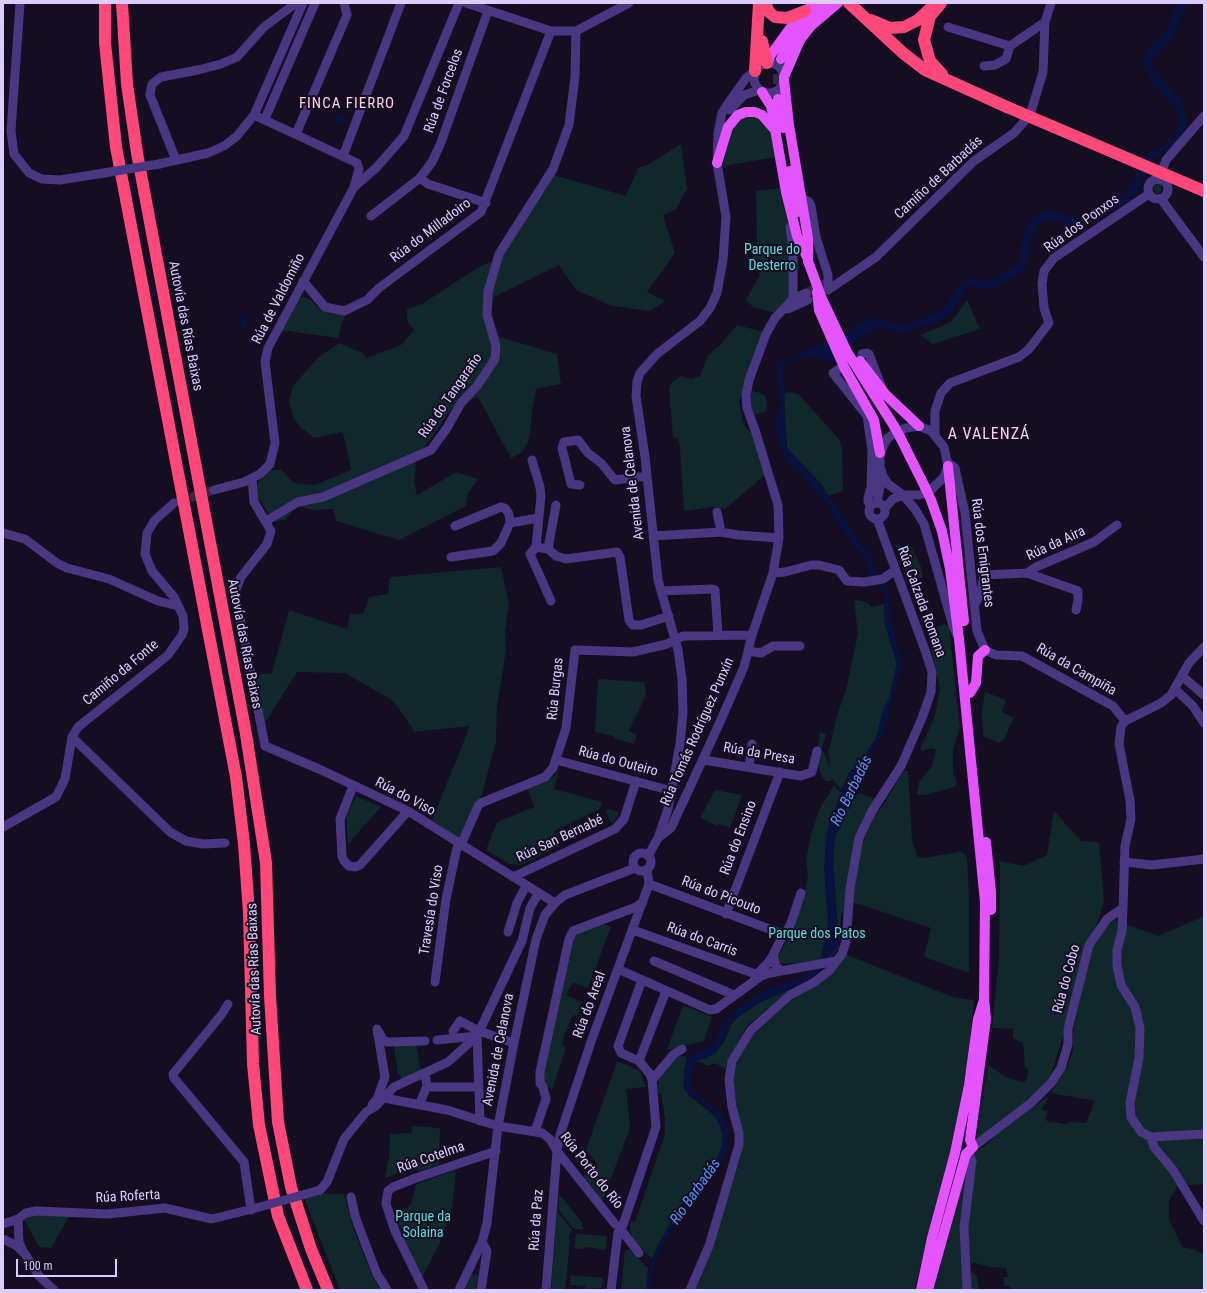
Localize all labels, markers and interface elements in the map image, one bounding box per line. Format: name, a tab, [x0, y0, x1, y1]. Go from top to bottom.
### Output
street label: Rúa de Forcelos	[421, 47, 467, 135]
district label: FINCA FIERRO	[299, 95, 395, 113]
street label: Camiño de Barbadás	[891, 133, 987, 223]
street label: Rúa dos Ponxos	[1041, 191, 1123, 257]
street label: Rúa do Milladoiro	[387, 195, 475, 267]
park label: Parque do Desterro	[744, 242, 800, 274]
street label: Rúa de Valdomiño	[249, 251, 309, 347]
street label: Autovía das Rías Baixas	[164, 260, 206, 392]
street label: Rúa do Tangaraño	[416, 350, 486, 442]
street label: Avenida de Celanova	[618, 425, 648, 541]
district label: A VALENZÁ	[948, 425, 1030, 445]
street label: Rúa dos Emigrantes	[967, 497, 997, 609]
street label: Rúa da Aira	[1024, 523, 1088, 565]
street label: Rúa Calzada Romana	[893, 544, 949, 660]
street label: Autovía das Rías Baixas	[223, 578, 265, 710]
street label: Camiño da Fonte	[80, 637, 162, 709]
street label: Rúa da Campiña	[1033, 640, 1119, 700]
street label: Rúa Tomás Rodríguez Punxín	[658, 655, 738, 809]
street label: Rúa Burgas	[544, 657, 568, 721]
street label: Rúa da Presa	[722, 739, 796, 769]
street label: Rúa do Outeiro	[576, 743, 660, 781]
water label: Rio Barbadás	[827, 753, 877, 829]
street label: Rúa do Viso	[372, 774, 438, 820]
street label: Rúa do Ensino	[717, 798, 761, 878]
street label: Rúa San Bernabé	[514, 812, 606, 866]
street label: Travesía do Viso	[417, 864, 447, 956]
street label: Rúa do Picouto	[679, 873, 763, 919]
street label: Autovía das Rías Baixas	[244, 903, 266, 1035]
street label: Rúa do Carris	[664, 919, 740, 961]
park label: Parque dos Patos	[768, 926, 866, 942]
street label: Rúa do Cobo	[1050, 943, 1084, 1015]
street label: Rúa do Areal	[570, 969, 610, 1041]
street label: Avenida de Celanova	[480, 992, 518, 1108]
street label: Rúa Porto do Río	[556, 1129, 626, 1213]
street label: Rúa Cotelma	[395, 1139, 467, 1177]
water label: Rio Barbadás	[667, 1156, 725, 1228]
street label: Rúa Roferta	[95, 1187, 161, 1207]
street label: Rúa da Paz	[526, 1189, 548, 1251]
park label: Parque da Solaina	[395, 1209, 451, 1242]
scale bar	[18, 1251, 119, 1277]
text: 100 m	[23, 1259, 53, 1273]

